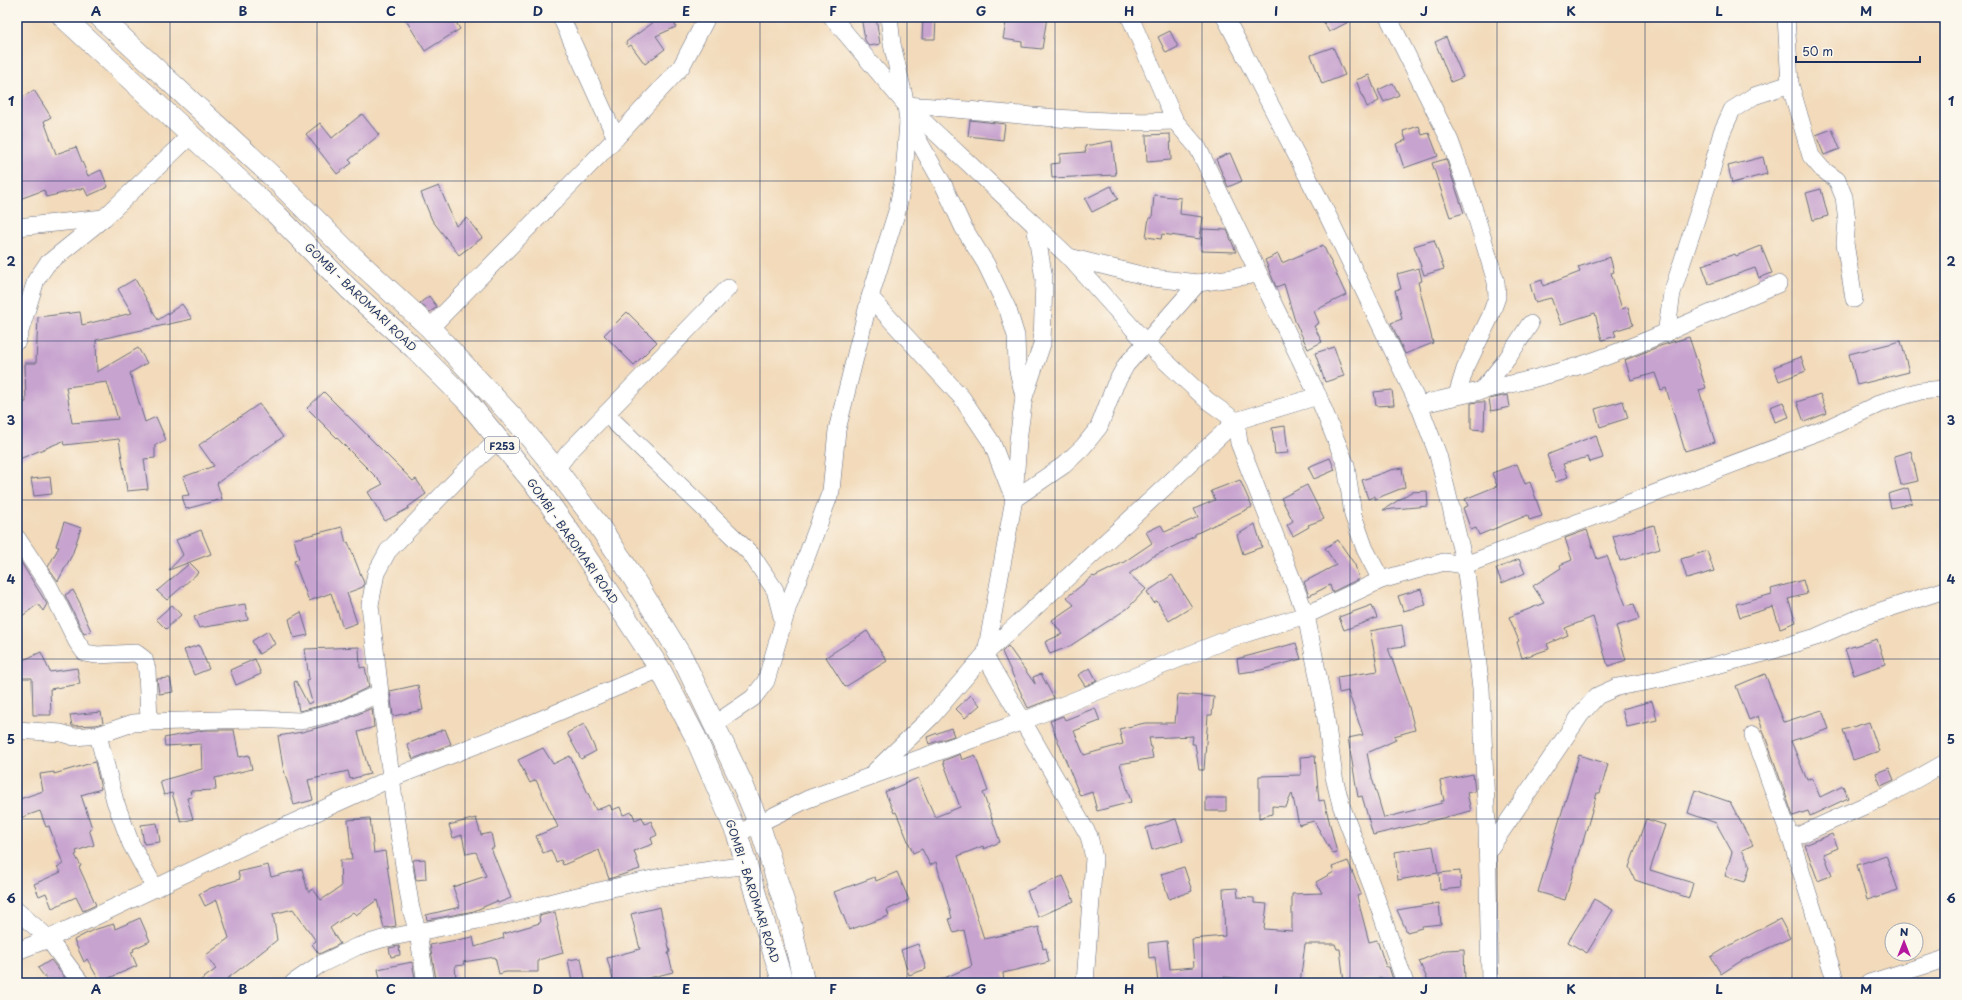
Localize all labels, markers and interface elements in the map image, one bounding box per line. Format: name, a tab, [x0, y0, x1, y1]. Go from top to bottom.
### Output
text: A	[91, 1, 101, 20]
text: B	[239, 1, 248, 20]
text: C	[386, 1, 396, 20]
text: D	[533, 1, 543, 20]
text: E	[682, 1, 690, 20]
text: F	[829, 1, 837, 20]
text: G	[976, 1, 986, 20]
text: H	[1124, 1, 1134, 20]
text: I	[1274, 1, 1278, 20]
text: J	[1420, 1, 1428, 20]
text: K	[1566, 1, 1576, 20]
text: L	[1715, 1, 1723, 20]
text: M	[1860, 1, 1872, 20]
scale bar	[1796, 38, 1920, 64]
text: 50 m	[1802, 42, 1833, 60]
text: 1	[8, 91, 14, 110]
text: 1	[1948, 91, 1954, 110]
street label: GOMBI - BAROMARI ROAD	[301, 239, 421, 355]
text: 2	[6, 251, 16, 270]
text: 2	[1946, 251, 1956, 270]
text: 3	[7, 410, 16, 429]
text: 3	[1947, 410, 1956, 429]
road number: F253	[485, 437, 519, 453]
street label: GOMBI - BAROMARI ROAD	[523, 475, 623, 607]
text: 4	[7, 569, 16, 588]
text: 4	[1947, 569, 1956, 588]
text: 5	[7, 729, 15, 748]
text: 5	[1947, 729, 1955, 748]
street label: GOMBI - BAROMARI ROAD	[722, 817, 784, 965]
text: 6	[6, 888, 16, 907]
text: 6	[1946, 888, 1956, 907]
north arrow	[1884, 922, 1924, 962]
text: N	[1900, 923, 1909, 940]
text: A	[91, 979, 101, 998]
text: B	[239, 979, 248, 998]
text: C	[386, 979, 396, 998]
text: D	[533, 979, 543, 998]
text: E	[682, 979, 690, 998]
text: F	[829, 979, 837, 998]
text: G	[976, 979, 986, 998]
text: H	[1124, 979, 1134, 998]
text: I	[1274, 979, 1278, 998]
text: J	[1420, 979, 1428, 998]
text: K	[1566, 979, 1576, 998]
text: L	[1715, 979, 1723, 998]
text: M	[1860, 979, 1872, 998]

